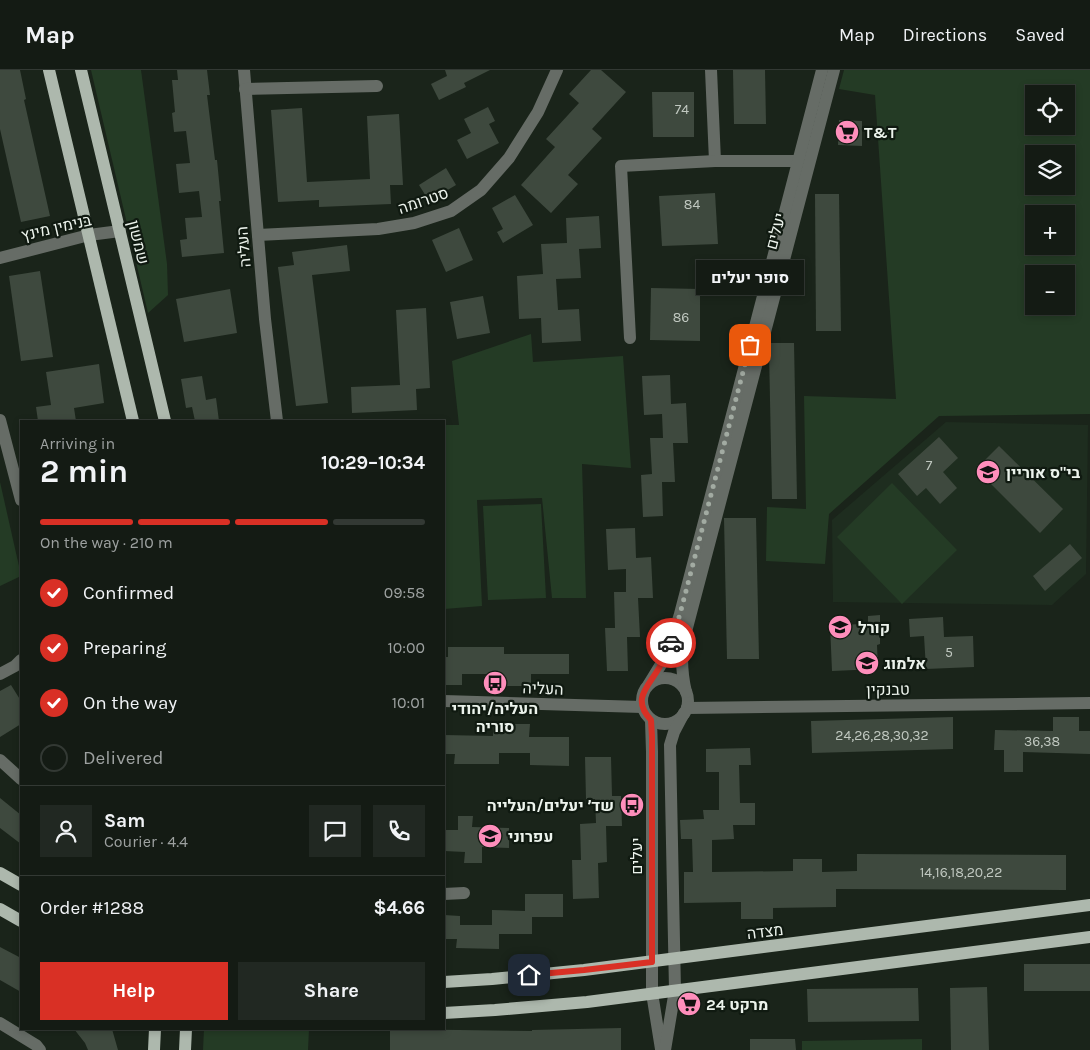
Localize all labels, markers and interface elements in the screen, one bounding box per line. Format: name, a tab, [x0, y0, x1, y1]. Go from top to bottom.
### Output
text: Map	[25, 21, 75, 49]
text: Map	[839, 24, 875, 46]
text: Directions	[903, 24, 987, 46]
text: Saved	[1015, 24, 1065, 46]
map controls	[1025, 85, 1075, 315]
button: locate	[1025, 85, 1075, 135]
house number: 74	[675, 101, 689, 118]
supermarket icon: T&T	[834, 119, 860, 145]
place label: T&T	[864, 123, 897, 142]
button: layers	[1025, 145, 1075, 195]
street label: סטרומה	[395, 183, 451, 218]
house number: 84	[684, 196, 700, 213]
button: +	[1025, 205, 1075, 255]
street label: בנימין מינץ	[19, 210, 94, 245]
street label: יעלים	[761, 211, 789, 252]
street label: שמשון	[124, 218, 153, 266]
street label: העליה	[232, 226, 255, 268]
callout: סופר יעלים	[696, 260, 804, 295]
button: −	[1025, 265, 1075, 315]
text: סופר יעלים	[711, 268, 789, 287]
house number: 86	[673, 309, 689, 326]
pin	[729, 324, 771, 366]
icon: bag	[736, 331, 764, 359]
text: Arriving in	[40, 434, 115, 453]
text: 10:29–10:34	[321, 452, 425, 474]
text: 2 min	[40, 453, 128, 490]
house number: 7	[926, 457, 933, 474]
school or university icon: בי"ס אוריין	[975, 459, 1001, 485]
place label: בי"ס אוריין	[1006, 463, 1081, 482]
text: On the way · 210 m	[40, 533, 173, 552]
icon: check	[40, 579, 68, 607]
text: Confirmed	[83, 582, 174, 604]
text: 09:58	[384, 583, 425, 602]
school or university icon: קורל	[827, 614, 853, 640]
courier	[646, 618, 696, 668]
place label: קורל	[858, 618, 890, 637]
icon: car	[657, 629, 685, 657]
icon: check	[40, 634, 68, 662]
text: Preparing	[83, 637, 166, 659]
text: 10:00	[388, 638, 425, 657]
house number: 5	[945, 644, 953, 661]
school or university icon: אלמוג	[854, 650, 880, 676]
place label: אלמוג	[884, 654, 926, 673]
bus stop icon: העליה/יהודי סוריה	[482, 670, 508, 696]
street label: העליה	[522, 678, 564, 699]
street label: טבנקין	[866, 680, 910, 699]
icon: check	[40, 689, 68, 717]
text: On the way	[83, 692, 177, 714]
text: 10:01	[392, 693, 425, 712]
place label: העליה/יהודי סוריה	[452, 699, 538, 736]
house number: 24,26,28,30,32	[835, 727, 929, 744]
house number: 36,38	[1024, 733, 1060, 750]
text: Delivered	[83, 747, 163, 769]
bus stop icon: שד׳ יעלים/העלייה	[619, 792, 645, 818]
place label: שד׳ יעלים/העלייה	[487, 796, 614, 815]
button: person	[40, 805, 92, 857]
button: chat	[309, 805, 361, 857]
button: phone	[373, 805, 425, 857]
text: Sam	[104, 810, 145, 832]
school or university icon: עפרוני	[477, 823, 503, 849]
place label: עפרוני	[508, 827, 553, 846]
text: Courier · 4.4	[104, 832, 188, 851]
street label: יעלים	[627, 837, 646, 875]
house number: 14,16,18,20,22	[920, 864, 1002, 881]
text: Order #1288	[40, 897, 144, 919]
text: $4.66	[373, 897, 425, 919]
street label: מצדה	[746, 920, 784, 943]
pin	[508, 954, 550, 996]
icon: home	[515, 961, 543, 989]
button: Help	[40, 962, 228, 1020]
button: Share	[238, 962, 425, 1020]
supermarket icon: מרקט 24	[676, 991, 702, 1017]
place label: מרקט 24	[706, 995, 768, 1014]

